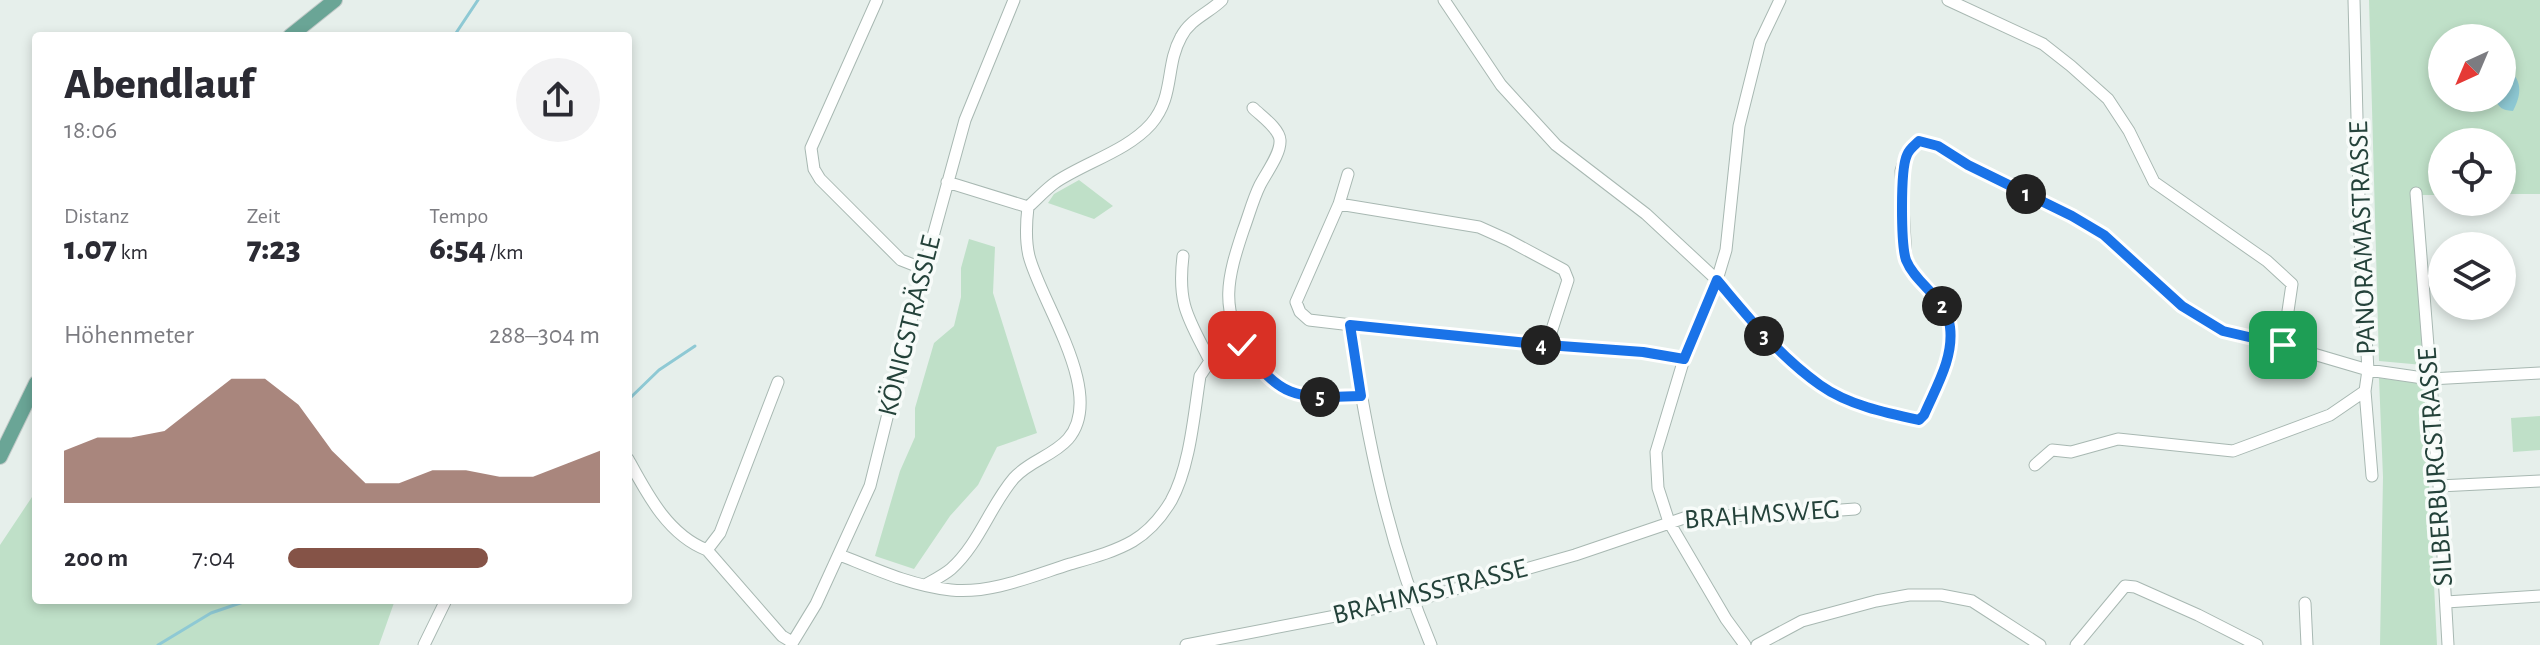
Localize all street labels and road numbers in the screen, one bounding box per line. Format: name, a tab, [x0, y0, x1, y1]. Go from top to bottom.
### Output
street label: PANORAMASTRASSE	[2345, 121, 2381, 355]
street label: KÖNIGSTRÄSSLE	[872, 232, 946, 419]
street label: SILBERBURGSTRASSE	[2414, 347, 2458, 587]
street label: BRAHMSWEG	[1683, 496, 1841, 534]
street label: BRAHMSSTRASSE	[1330, 554, 1530, 630]

